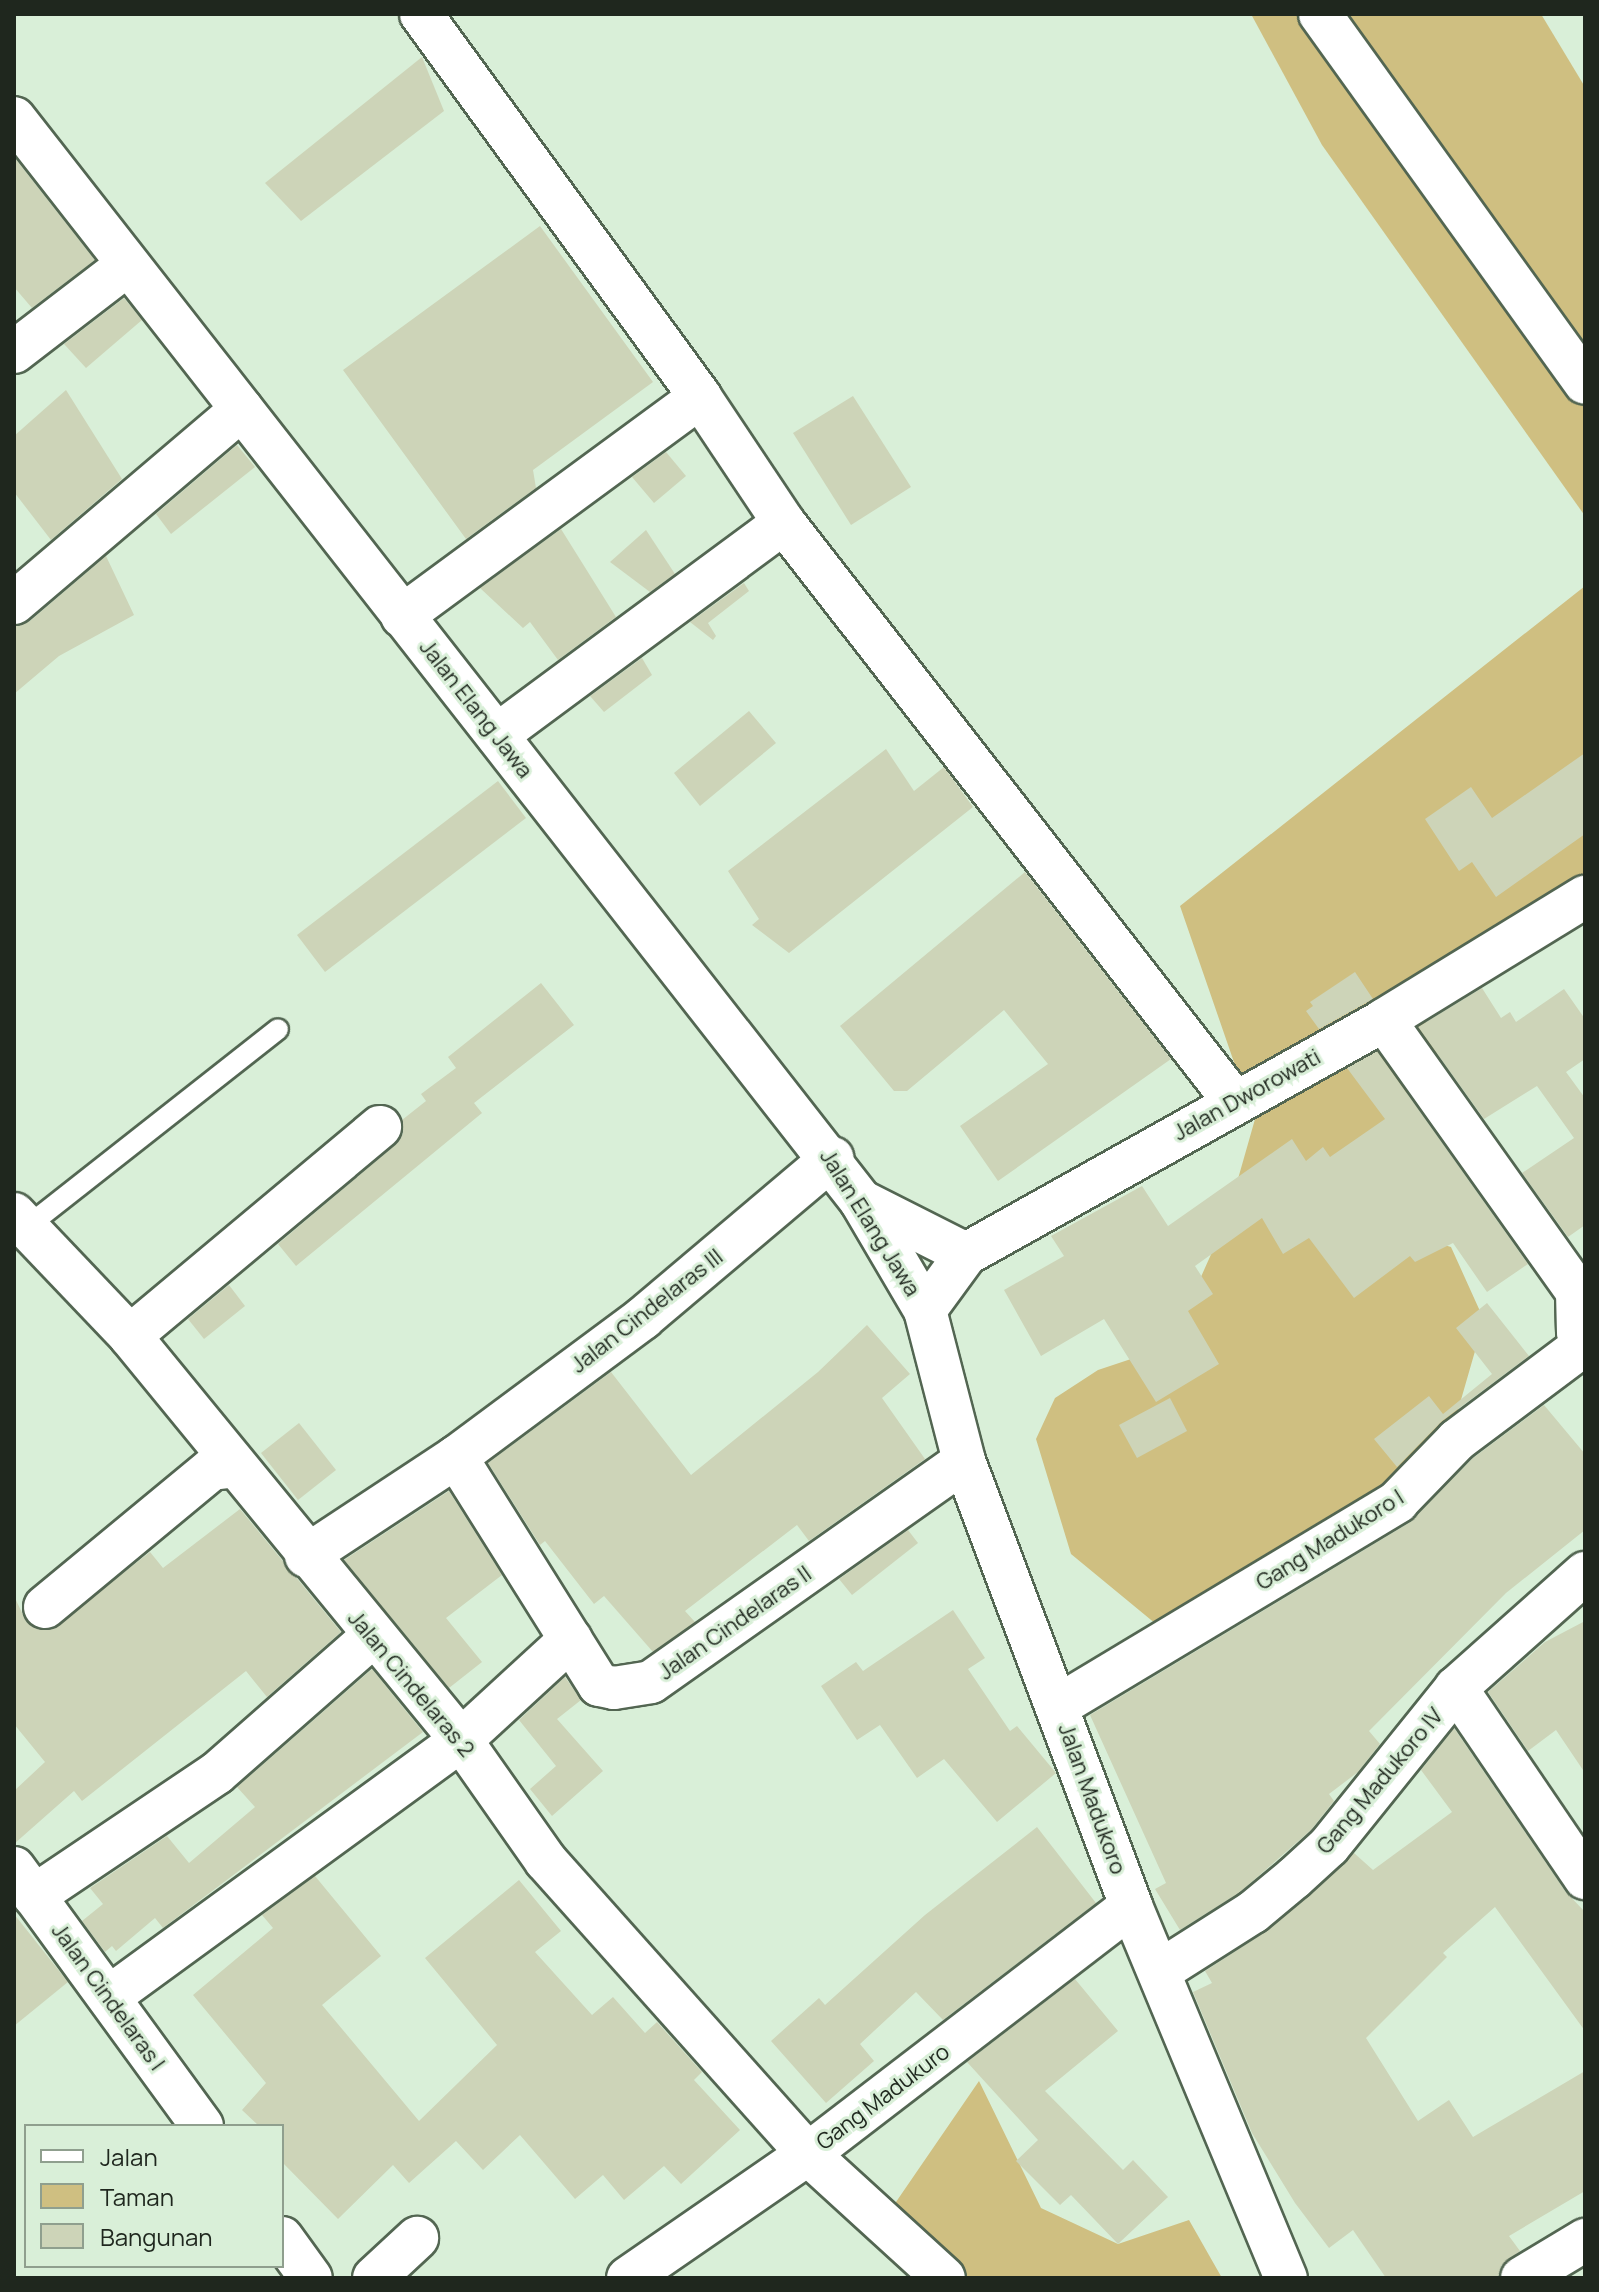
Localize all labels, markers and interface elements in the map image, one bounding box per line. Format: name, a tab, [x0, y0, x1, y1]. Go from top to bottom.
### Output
street label: Jalan Elang Jawa	[414, 635, 538, 783]
street label: Jalan Dworowati	[1169, 1044, 1325, 1146]
street label: Jalan Elang Jawa	[814, 1145, 926, 1301]
street label: Jalan Cindelaras III	[566, 1244, 728, 1378]
street label: Gang Madukoro I	[1251, 1484, 1409, 1596]
street label: Jalan Cindelaras II	[654, 1560, 816, 1686]
street label: Jalan Cindelaras 2	[342, 1606, 480, 1762]
street label: Gang Madukoro IV	[1311, 1703, 1449, 1859]
street label: Jalan Madukoro	[1052, 1720, 1132, 1878]
street label: Jalan Cindelaras I	[46, 1918, 170, 2076]
street label: Gang Madukuro	[811, 2038, 955, 2156]
legend	[24, 2124, 284, 2268]
text: Jalan	[100, 2140, 158, 2173]
text: Taman	[100, 2180, 174, 2213]
text: Bangunan	[100, 2220, 213, 2253]

